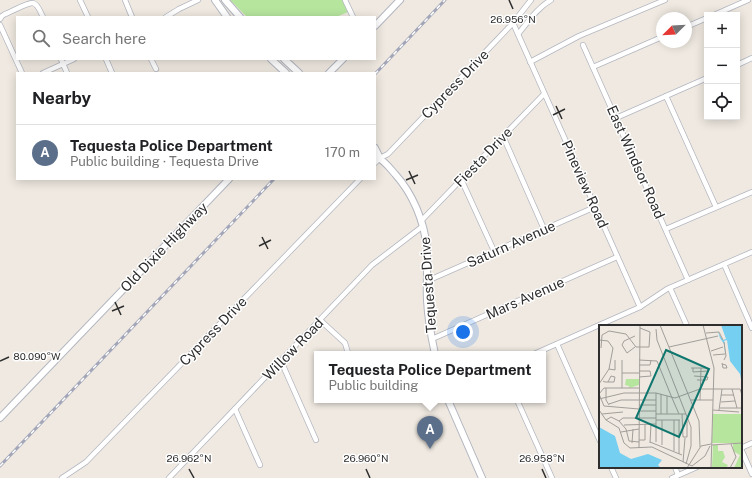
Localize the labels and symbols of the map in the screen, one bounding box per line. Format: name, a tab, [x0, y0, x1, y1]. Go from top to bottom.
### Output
north arrow	[656, 12, 692, 48]
text: 26.956°N	[490, 13, 536, 25]
street label: Cypress Drive	[418, 46, 492, 122]
street label: East Windsor Road	[604, 103, 668, 221]
street label: Fiesta Drive	[451, 124, 515, 190]
street label: Pineview Road	[559, 138, 611, 230]
street label: Old Dixie Highway	[117, 199, 211, 295]
street label: Saturn Avenue	[464, 217, 558, 271]
street label: Tequesta Drive	[417, 236, 439, 334]
street label: Mars Avenue	[483, 274, 567, 322]
street label: Cypress Drive	[176, 293, 250, 369]
street label: Willow Road	[259, 315, 327, 383]
your location	[453, 322, 473, 342]
inset map	[599, 325, 742, 468]
text: 80.090°W	[13, 350, 61, 362]
pin: A	[417, 416, 443, 449]
text: 26.962°N	[167, 452, 211, 464]
text: 26.960°N	[343, 452, 389, 464]
text: 26.958°N	[519, 452, 565, 464]

